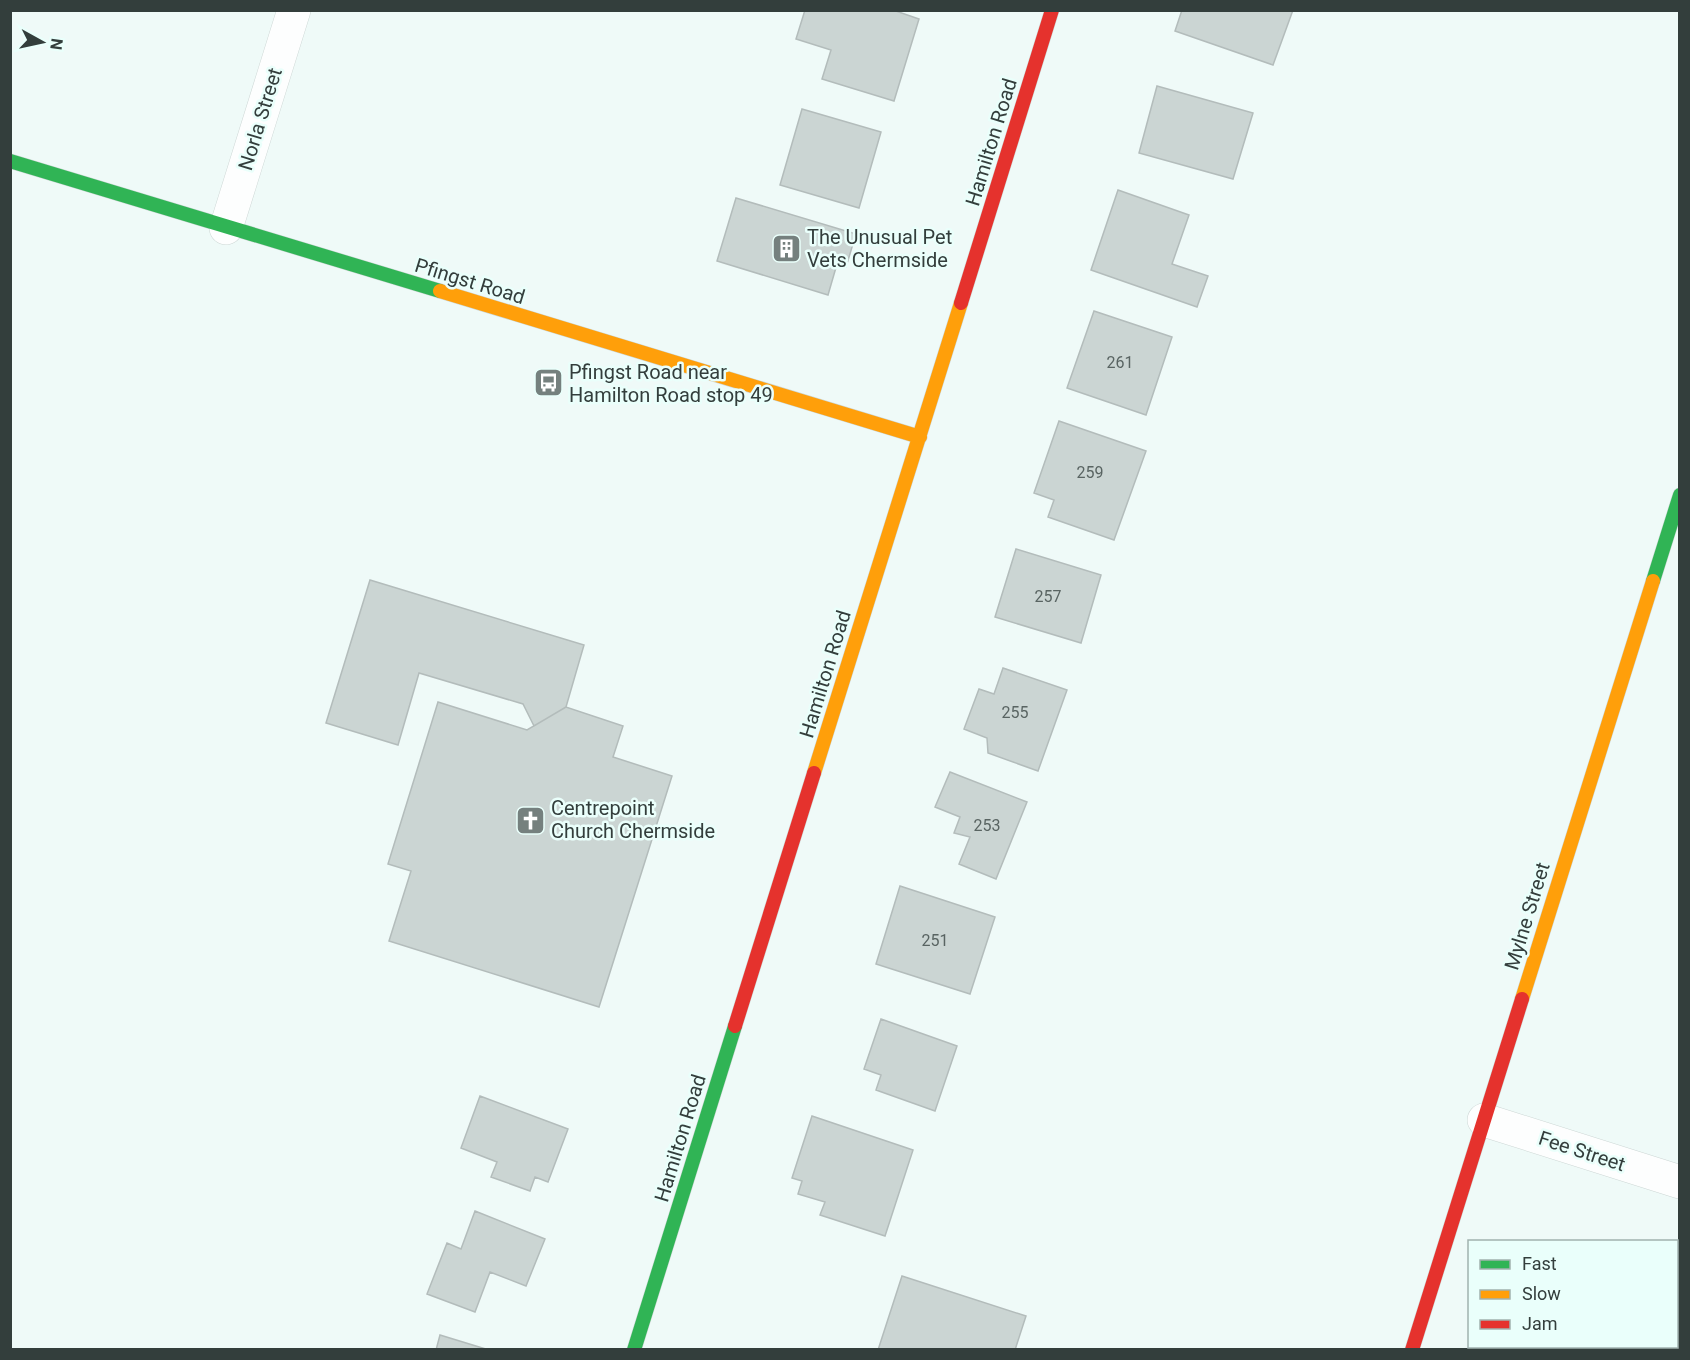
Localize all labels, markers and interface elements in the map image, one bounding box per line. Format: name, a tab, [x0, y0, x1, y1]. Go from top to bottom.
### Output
north arrow	[12, 12, 72, 72]
text: N	[46, 37, 67, 51]
street label: Norla Street	[233, 65, 287, 173]
street label: Hamilton Road	[960, 75, 1022, 209]
place label: The Unusual Pet Vets Chermside	[807, 225, 952, 272]
building icon: The Unusual Pet Vets Chermside	[770, 232, 802, 264]
street label: Pfingst Road	[412, 253, 528, 309]
house number: 261	[1107, 353, 1133, 372]
place label: Pfingst Road near Hamilton Road stop 49	[569, 360, 773, 407]
bus stop icon: Pfingst Road near Hamilton Road stop 49	[532, 367, 564, 399]
house number: 259	[1077, 463, 1103, 482]
house number: 257	[1035, 587, 1061, 606]
street label: Hamilton Road	[794, 607, 856, 741]
house number: 255	[1002, 703, 1028, 722]
place label: Centrepoint Church Chermside	[551, 796, 715, 843]
church icon: Centrepoint Church Chermside	[514, 804, 546, 836]
house number: 253	[974, 816, 1000, 835]
street label: Mylne Street	[1499, 859, 1555, 973]
house number: 251	[922, 931, 948, 950]
street label: Hamilton Road	[649, 1071, 711, 1205]
street label: Fee Street	[1536, 1126, 1628, 1176]
legend	[1468, 1240, 1678, 1348]
text: Fast	[1522, 1253, 1557, 1274]
text: Slow	[1522, 1283, 1561, 1304]
text: Jam	[1522, 1313, 1558, 1334]

